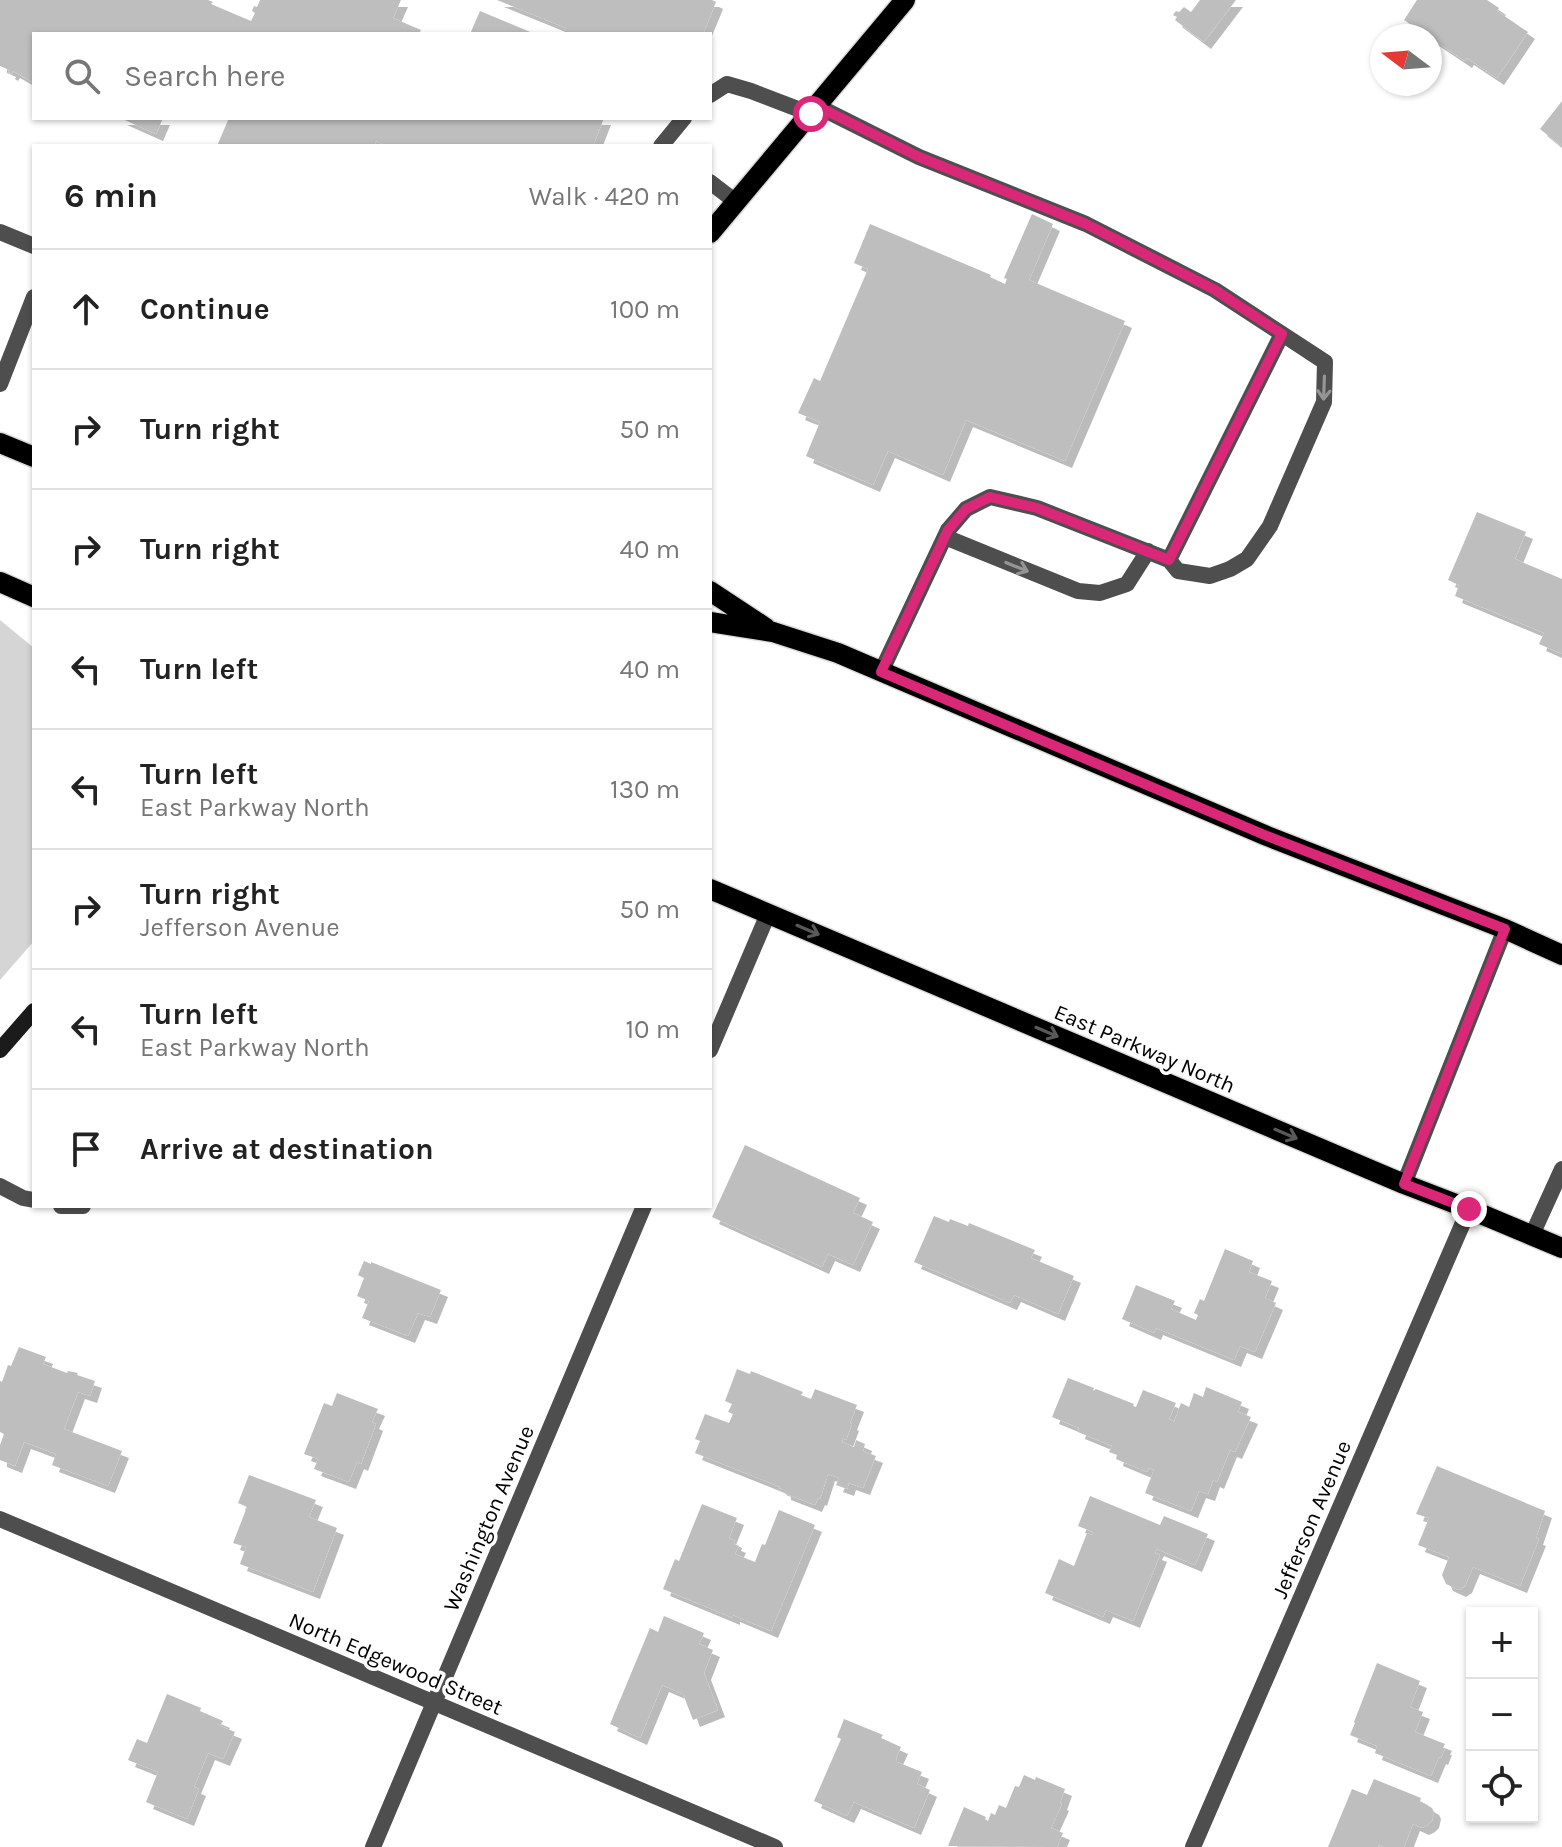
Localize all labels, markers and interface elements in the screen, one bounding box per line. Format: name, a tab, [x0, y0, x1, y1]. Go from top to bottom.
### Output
north arrow	[1370, 24, 1442, 96]
search box	[32, 32, 712, 120]
icon: search	[60, 54, 104, 98]
text: Search here	[124, 58, 285, 94]
route start	[793, 96, 829, 132]
text: 6 min	[64, 176, 158, 216]
text: Walk · 420 m	[529, 181, 680, 212]
icon: ahead	[64, 287, 108, 331]
text: Continue	[140, 291, 270, 327]
text: 100 m	[610, 294, 680, 325]
one-way arrow	[1316, 374, 1332, 401]
icon: right	[64, 407, 108, 451]
text: Turn right	[140, 411, 280, 447]
text: 50 m	[619, 414, 680, 445]
icon: right	[64, 527, 108, 571]
text: Turn right	[140, 531, 280, 567]
text: 40 m	[620, 534, 680, 565]
one-way arrow	[1004, 560, 1029, 575]
icon: left	[64, 647, 108, 691]
text: Turn left	[140, 651, 258, 687]
text: 40 m	[620, 654, 680, 685]
text: Turn left	[140, 756, 258, 792]
icon: left	[64, 767, 108, 811]
text: 130 m	[610, 774, 680, 805]
text: East Parkway North	[140, 792, 370, 823]
text: Turn right	[140, 876, 280, 912]
icon: right	[64, 887, 108, 931]
text: 50 m	[619, 894, 680, 925]
text: Jefferson Avenue	[140, 912, 340, 943]
one-way arrow	[795, 924, 819, 939]
text: Turn left	[140, 996, 258, 1032]
street label: East Parkway North	[1050, 999, 1239, 1099]
icon: left	[64, 1007, 108, 1051]
text: 10 m	[625, 1014, 680, 1045]
one-way arrow	[1034, 1026, 1059, 1041]
text: East Parkway North	[140, 1032, 370, 1063]
icon: arrive	[64, 1127, 108, 1171]
one-way arrow	[1273, 1127, 1298, 1142]
text: Arrive at destination	[140, 1131, 434, 1167]
route end	[1451, 1191, 1487, 1227]
street label: Washington Avenue	[438, 1422, 540, 1615]
street label: Jefferson Avenue	[1267, 1437, 1357, 1602]
street label: North Edgewood Street	[285, 1607, 506, 1721]
map controls	[1466, 1607, 1538, 1823]
button: +	[1466, 1607, 1538, 1679]
button: −	[1466, 1679, 1538, 1751]
button: locate	[1466, 1751, 1538, 1823]

